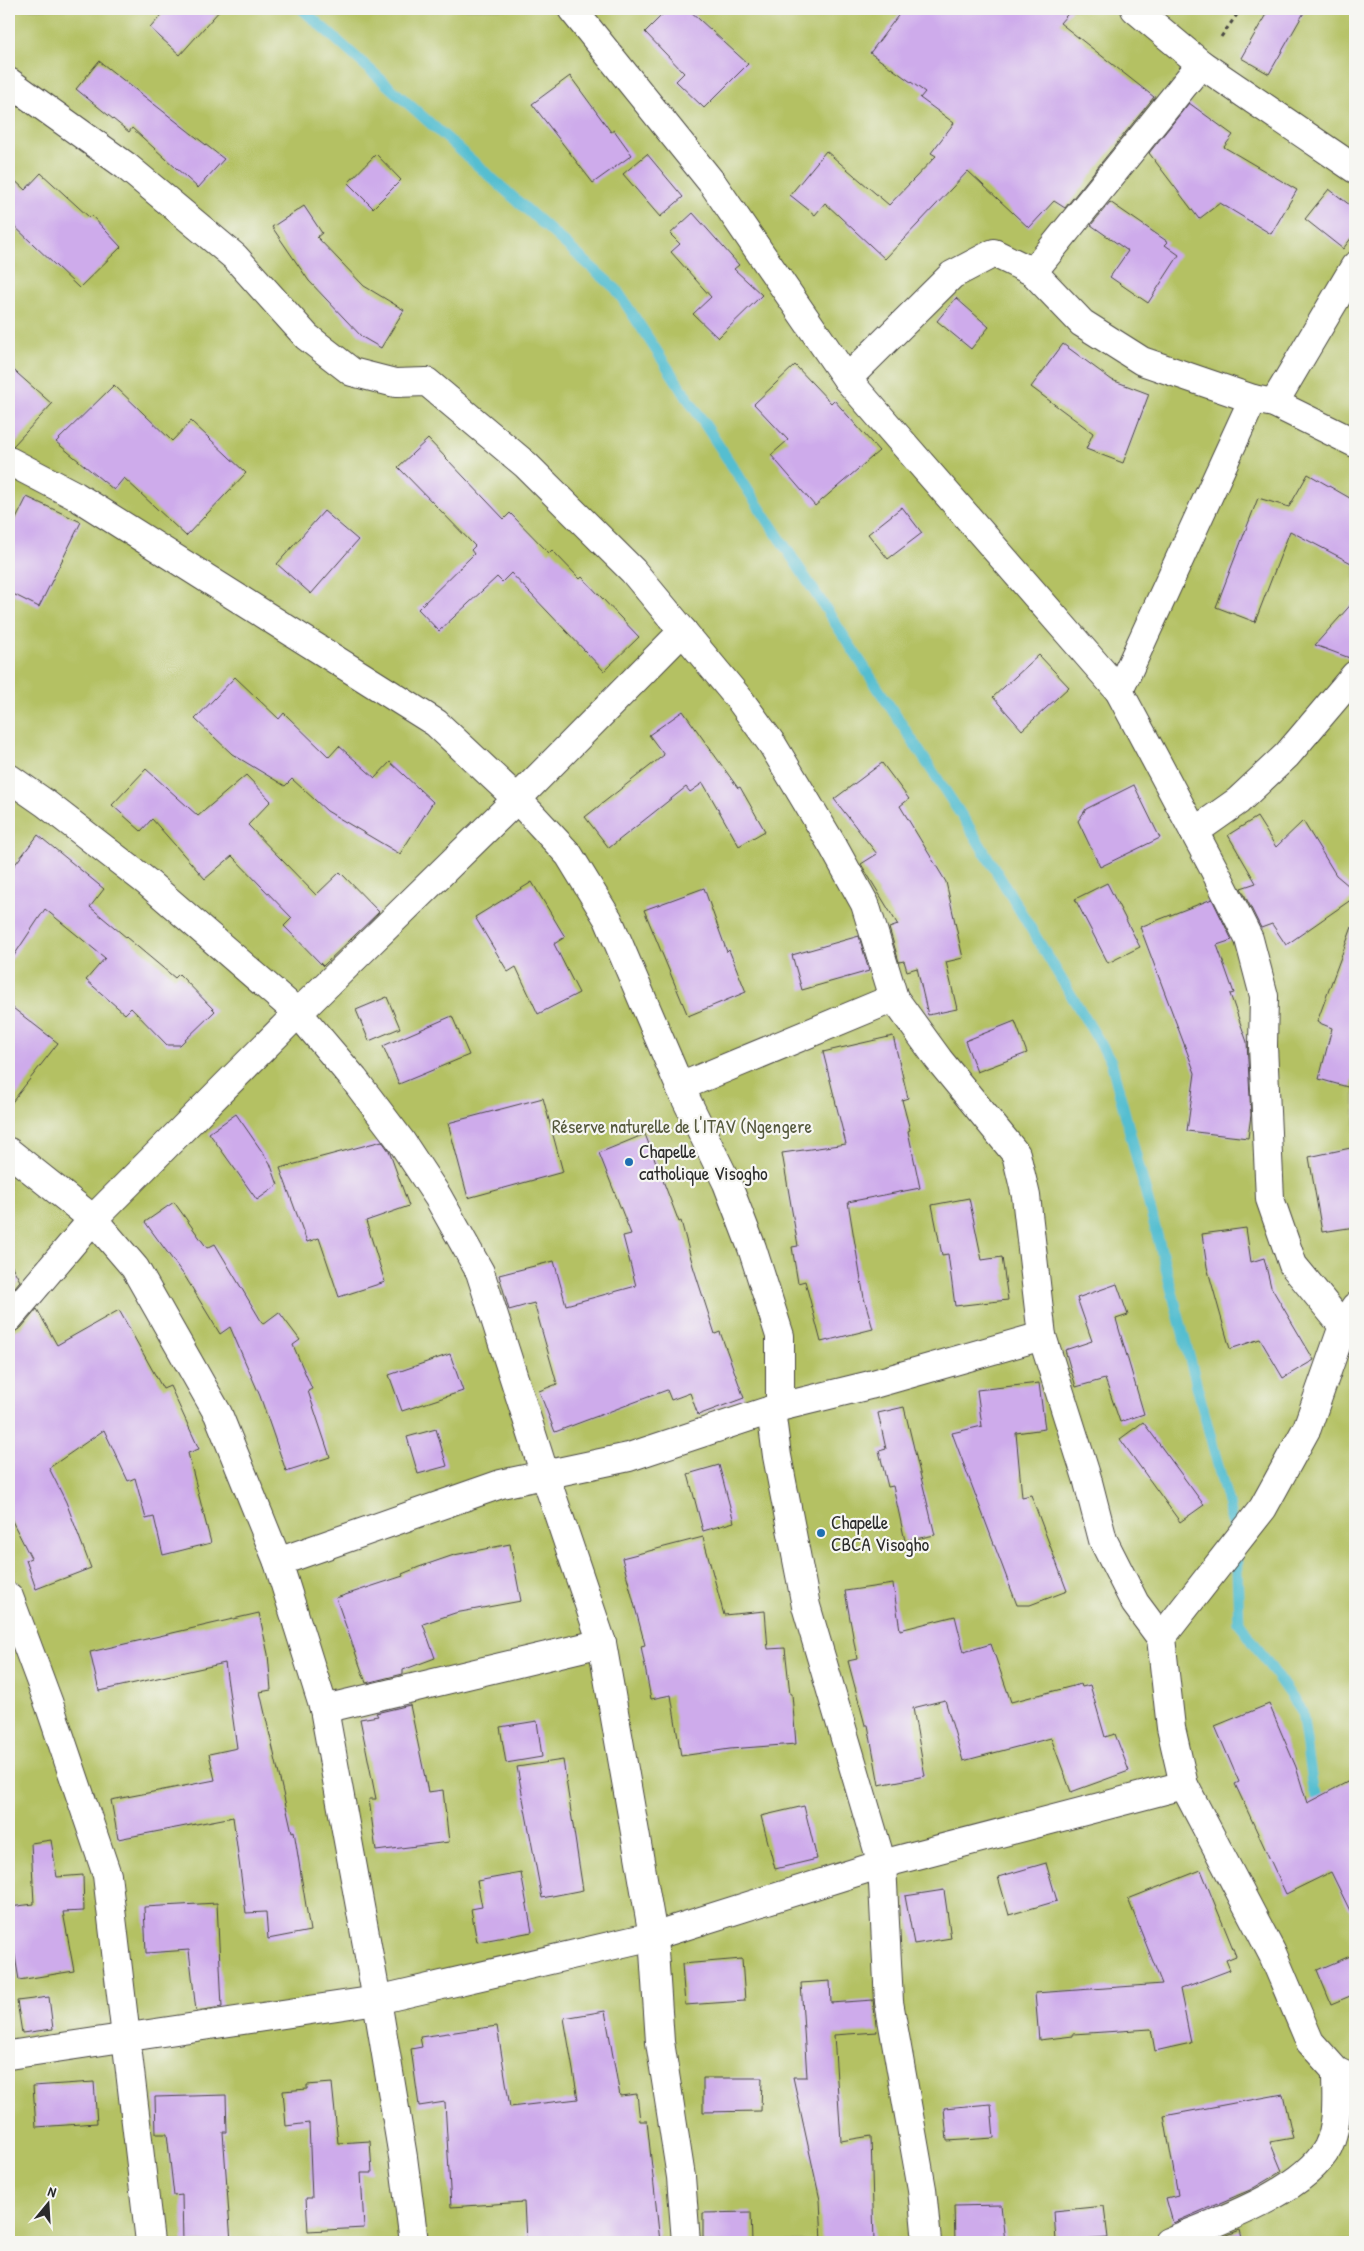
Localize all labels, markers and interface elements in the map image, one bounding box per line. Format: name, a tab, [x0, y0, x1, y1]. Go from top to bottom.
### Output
park label: Réserve naturelle de l'ITAV (Ngengere	[552, 1113, 813, 1139]
place label: Chapelle catholique Visogho	[639, 1138, 768, 1186]
marker: Chapelle catholique Visogho	[623, 1156, 635, 1168]
place label: Chapelle CBCA Visogho	[831, 1509, 929, 1557]
marker: Chapelle CBCA Visogho	[815, 1527, 827, 1539]
north arrow	[22, 2178, 72, 2228]
text: N	[46, 2181, 59, 2202]

